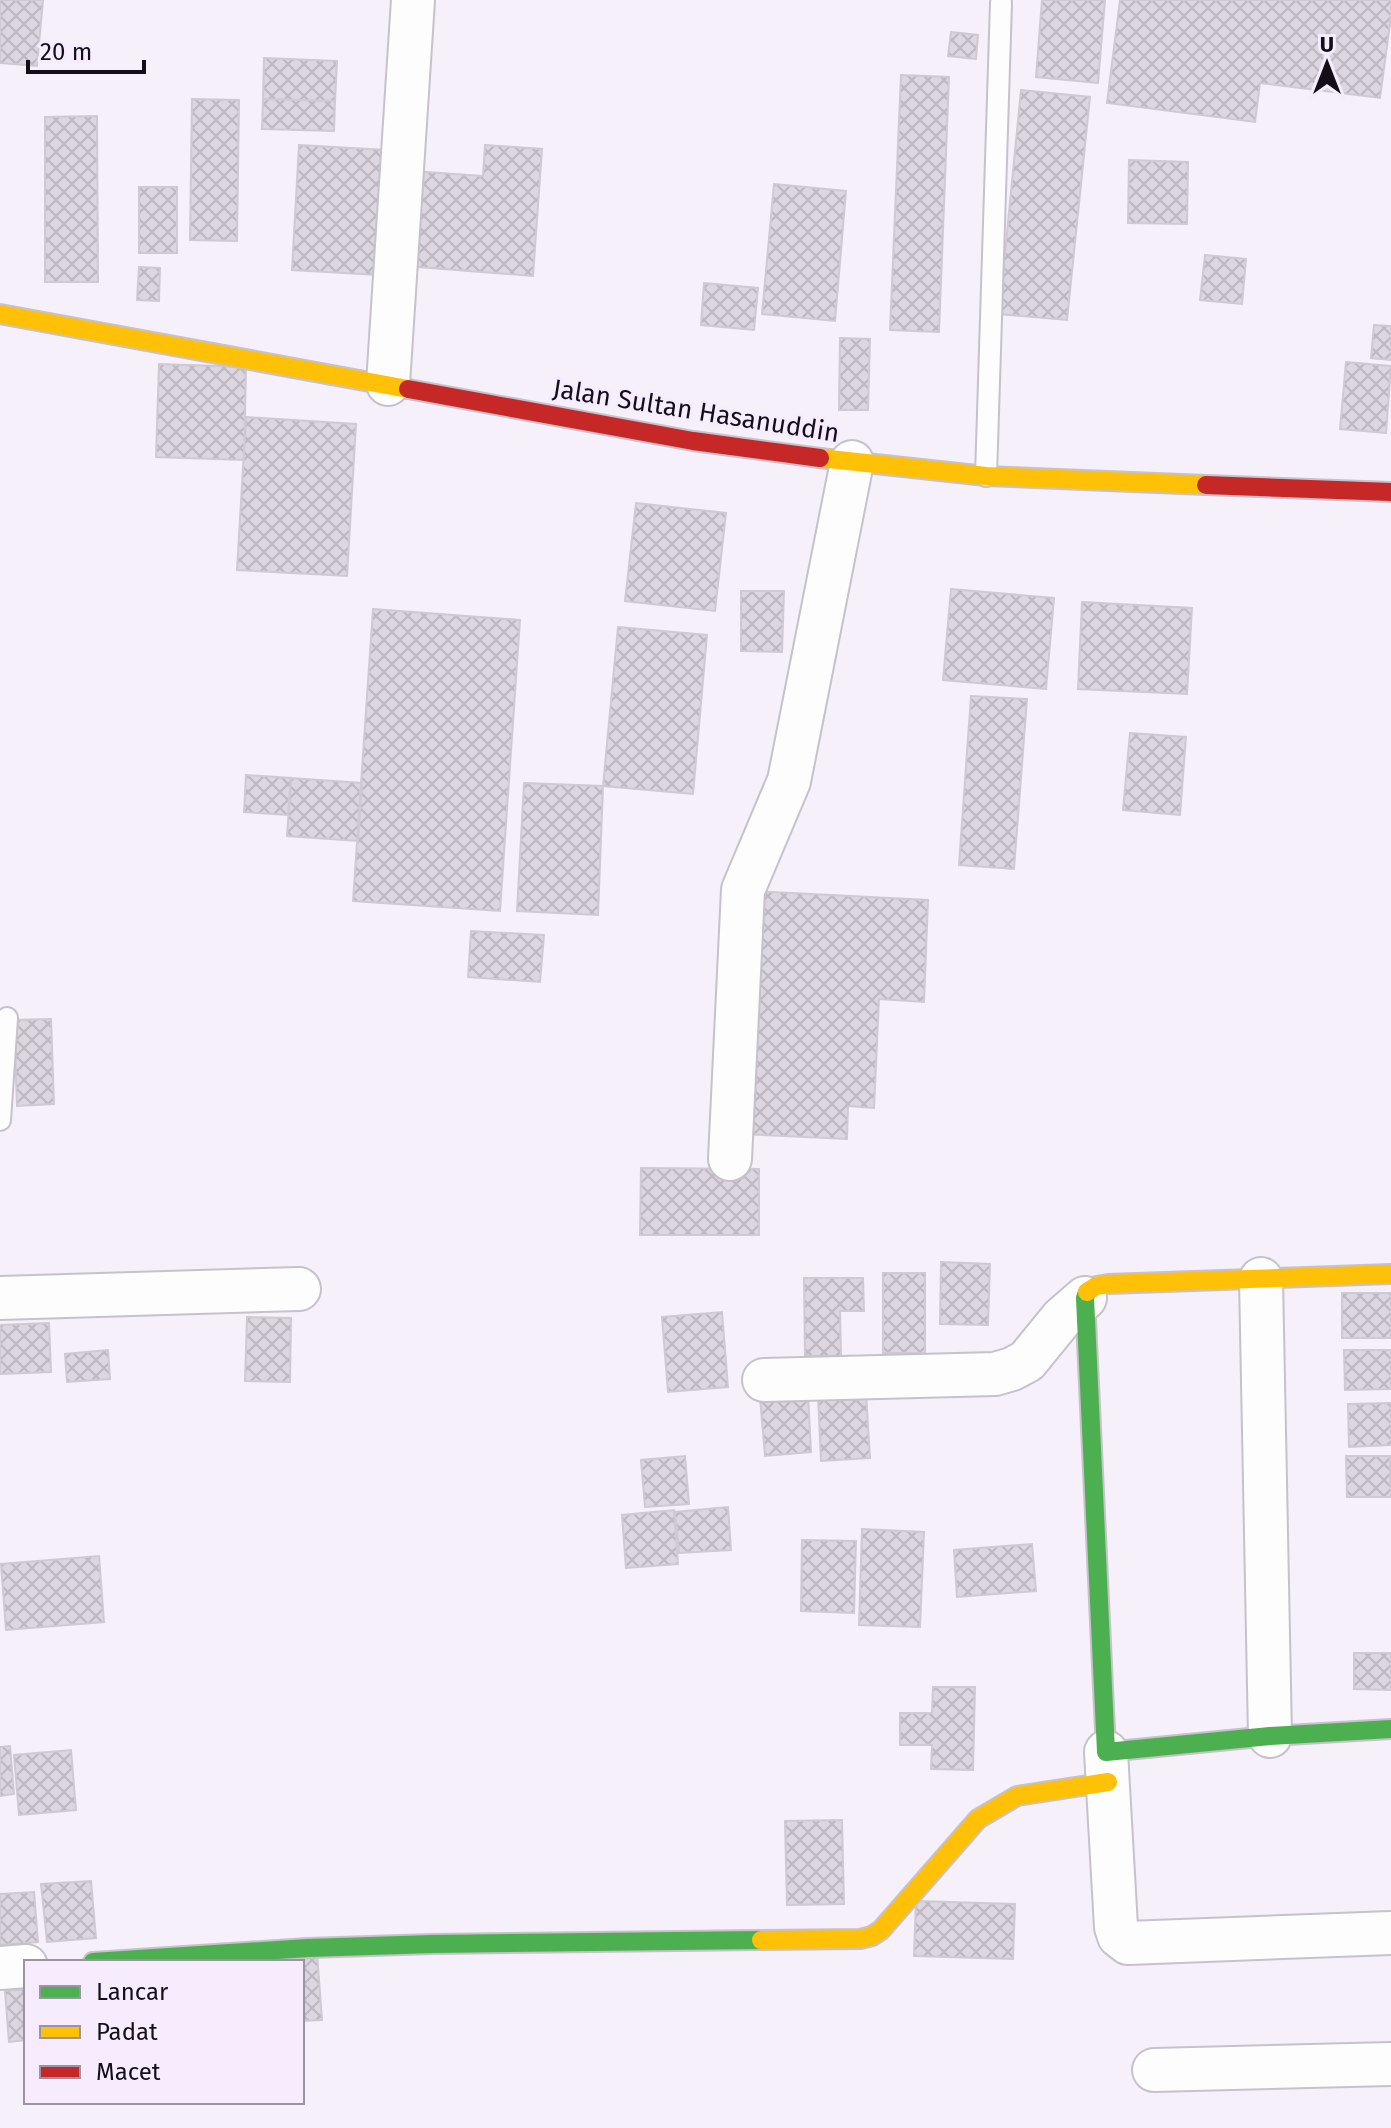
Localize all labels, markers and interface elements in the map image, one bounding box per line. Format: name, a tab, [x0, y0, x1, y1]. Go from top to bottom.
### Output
scale bar	[28, 24, 144, 74]
north arrow	[1287, 24, 1367, 104]
text: U	[1320, 31, 1334, 58]
text: 20 m	[40, 38, 92, 66]
street label: Jalan Sultan Hasanuddin	[551, 373, 841, 449]
legend	[24, 1960, 304, 2104]
text: Lancar	[96, 1978, 169, 2006]
text: Padat	[96, 2018, 158, 2046]
text: Macet	[96, 2058, 161, 2086]

